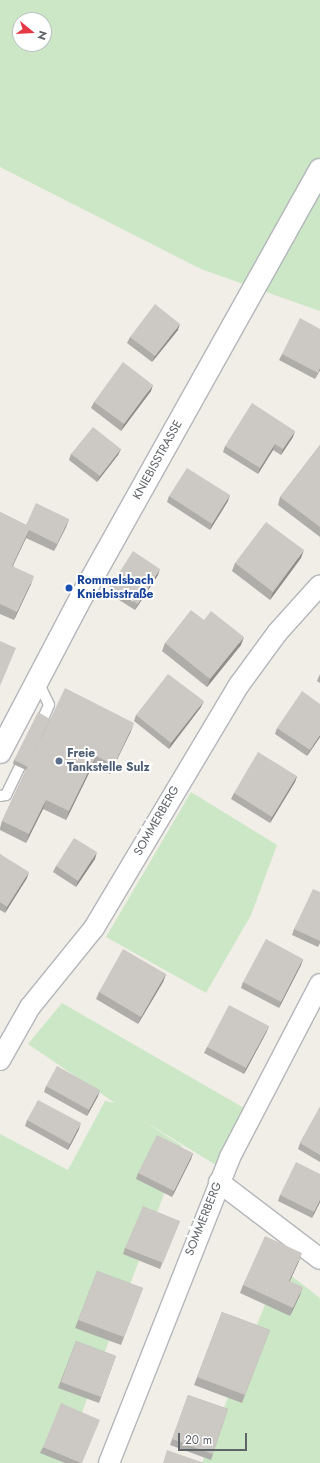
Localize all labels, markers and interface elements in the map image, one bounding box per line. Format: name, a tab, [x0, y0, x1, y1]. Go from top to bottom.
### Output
north arrow	[12, 12, 52, 52]
text: N	[34, 29, 51, 42]
street label: KNIEBISSTRASSE	[130, 418, 186, 502]
place label: Rommelsbach Kniebisstraße	[77, 574, 154, 602]
marker: Rommelsbach Kniebisstraße	[64, 583, 74, 593]
place label: Freie Tankstelle Sulz	[67, 747, 150, 775]
marker: Freie Tankstelle Sulz	[54, 756, 64, 766]
street label: SOMMERBERG	[131, 784, 183, 858]
street label: SOMMERBERG	[183, 1180, 225, 1258]
scale bar	[180, 1425, 249, 1451]
text: 20 m	[185, 1431, 212, 1449]

